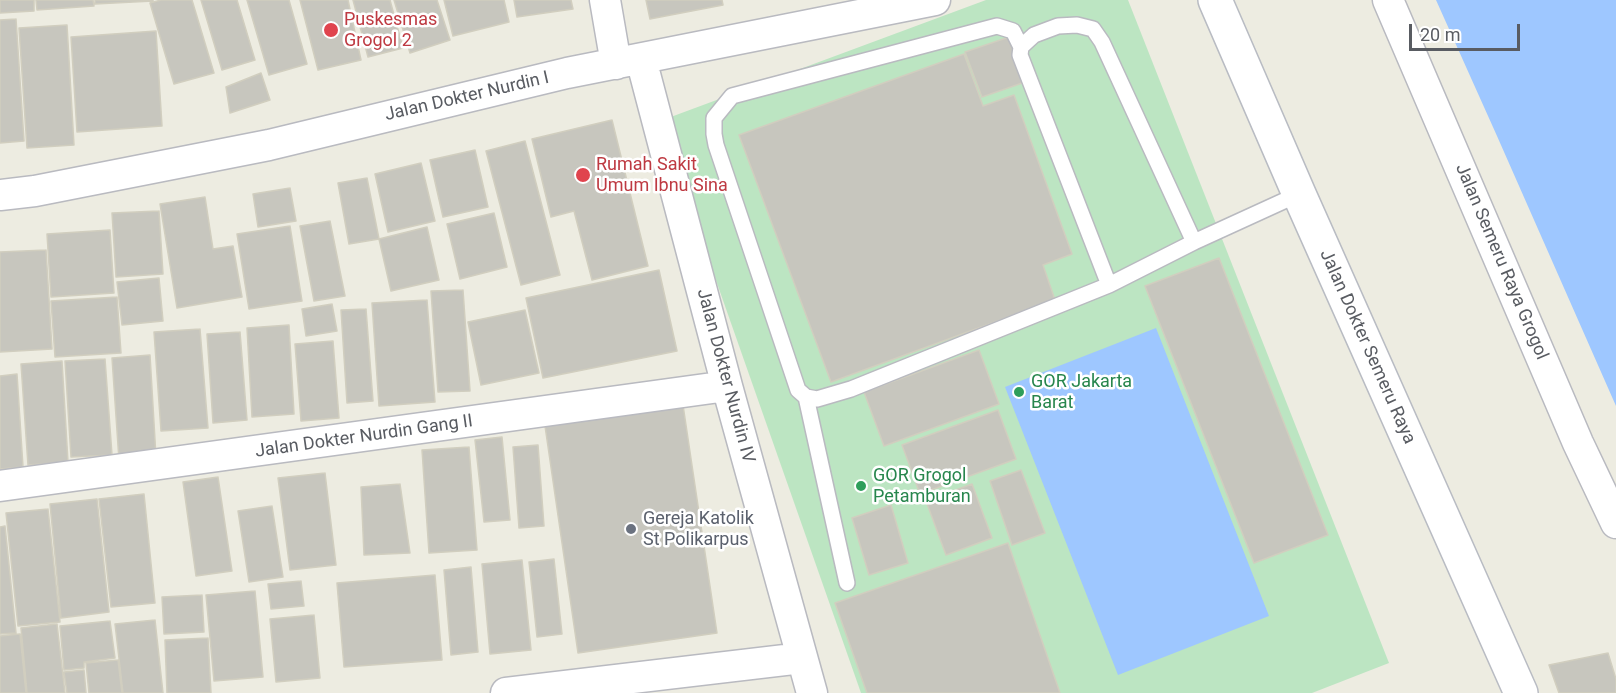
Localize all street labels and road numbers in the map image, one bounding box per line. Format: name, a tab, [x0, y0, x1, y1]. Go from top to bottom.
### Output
street label: Jalan Dokter Nurdin I	[383, 68, 551, 126]
street label: Jalan Semeru Raya Grogol	[1450, 161, 1552, 363]
street label: Jalan Dokter Semeru Raya	[1314, 246, 1420, 448]
street label: Jalan Dokter Nurdin IV	[691, 287, 759, 465]
street label: Jalan Dokter Nurdin Gang II	[254, 411, 474, 463]

